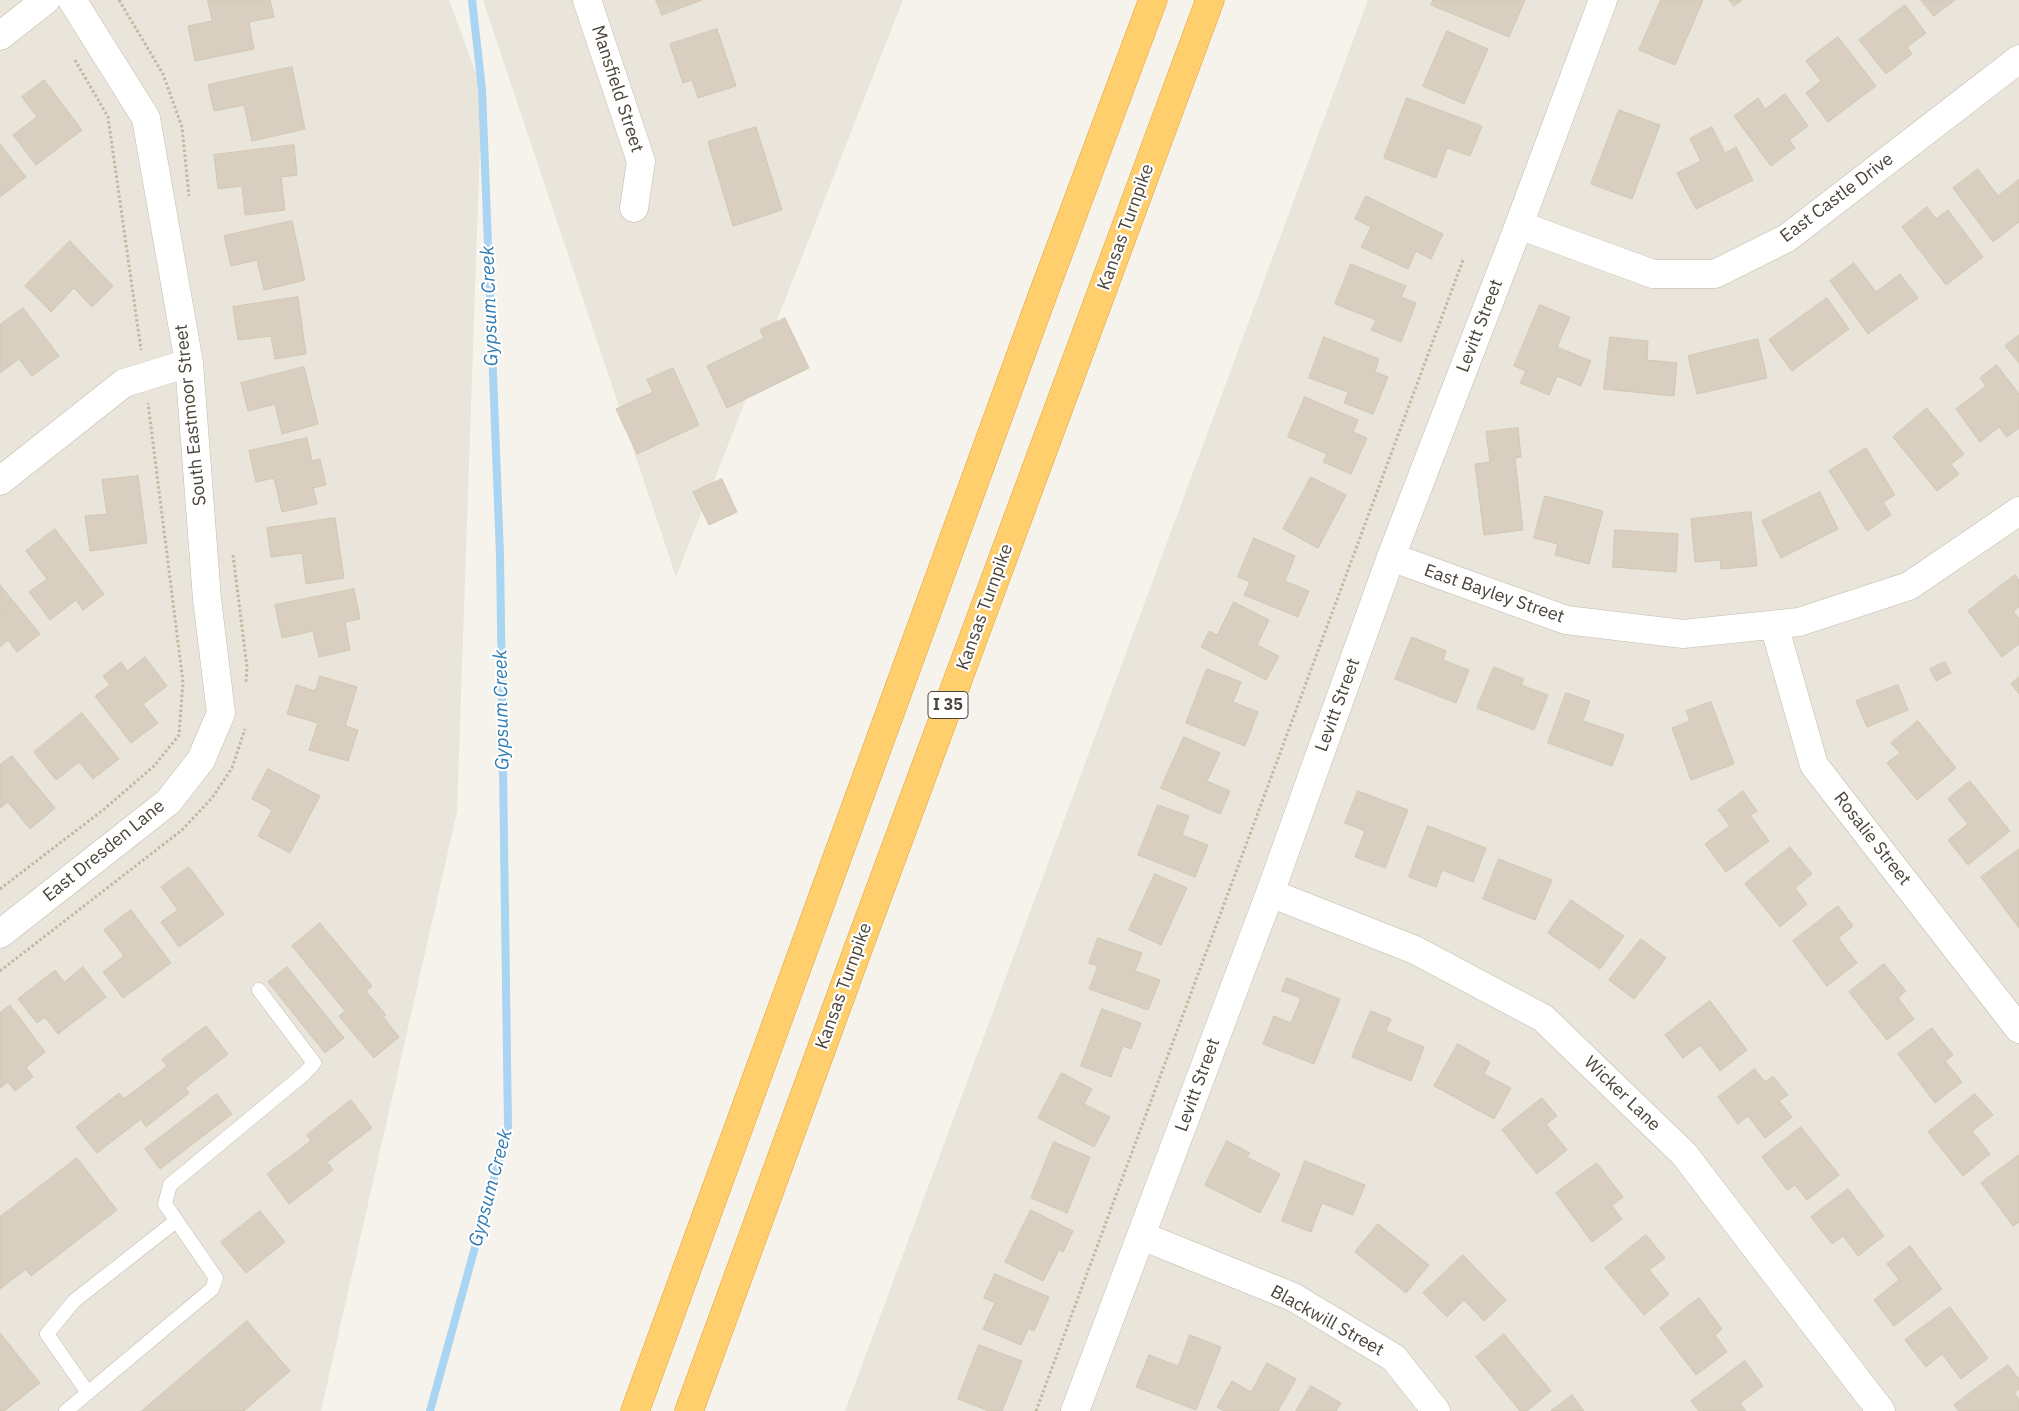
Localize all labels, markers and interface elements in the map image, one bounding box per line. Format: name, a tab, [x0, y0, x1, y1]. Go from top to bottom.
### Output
street label: Mansfield Street	[586, 23, 648, 155]
street label: East Castle Drive	[1776, 148, 1898, 248]
street label: Kansas Turnpike	[1093, 161, 1159, 293]
water label: Gypsum Creek	[477, 245, 503, 367]
street label: Levitt Street	[1452, 276, 1508, 376]
street label: South Eastmoor Street	[171, 323, 211, 507]
street label: Kansas Turnpike	[952, 541, 1018, 673]
street label: East Bayley Street	[1421, 560, 1567, 628]
water label: Gypsum Creek	[490, 650, 514, 770]
street label: Levitt Street	[1311, 655, 1365, 755]
road number: I 35	[928, 692, 968, 718]
street label: Rosalie Street	[1829, 788, 1915, 890]
street label: East Dresden Lane	[39, 795, 169, 907]
street label: Kansas Turnpike	[811, 920, 877, 1052]
street label: Levitt Street	[1171, 1035, 1225, 1135]
street label: Wicker Lane	[1579, 1052, 1665, 1136]
water label: Gypsum Creek	[464, 1127, 518, 1249]
street label: Blackwill Street	[1266, 1281, 1388, 1361]

